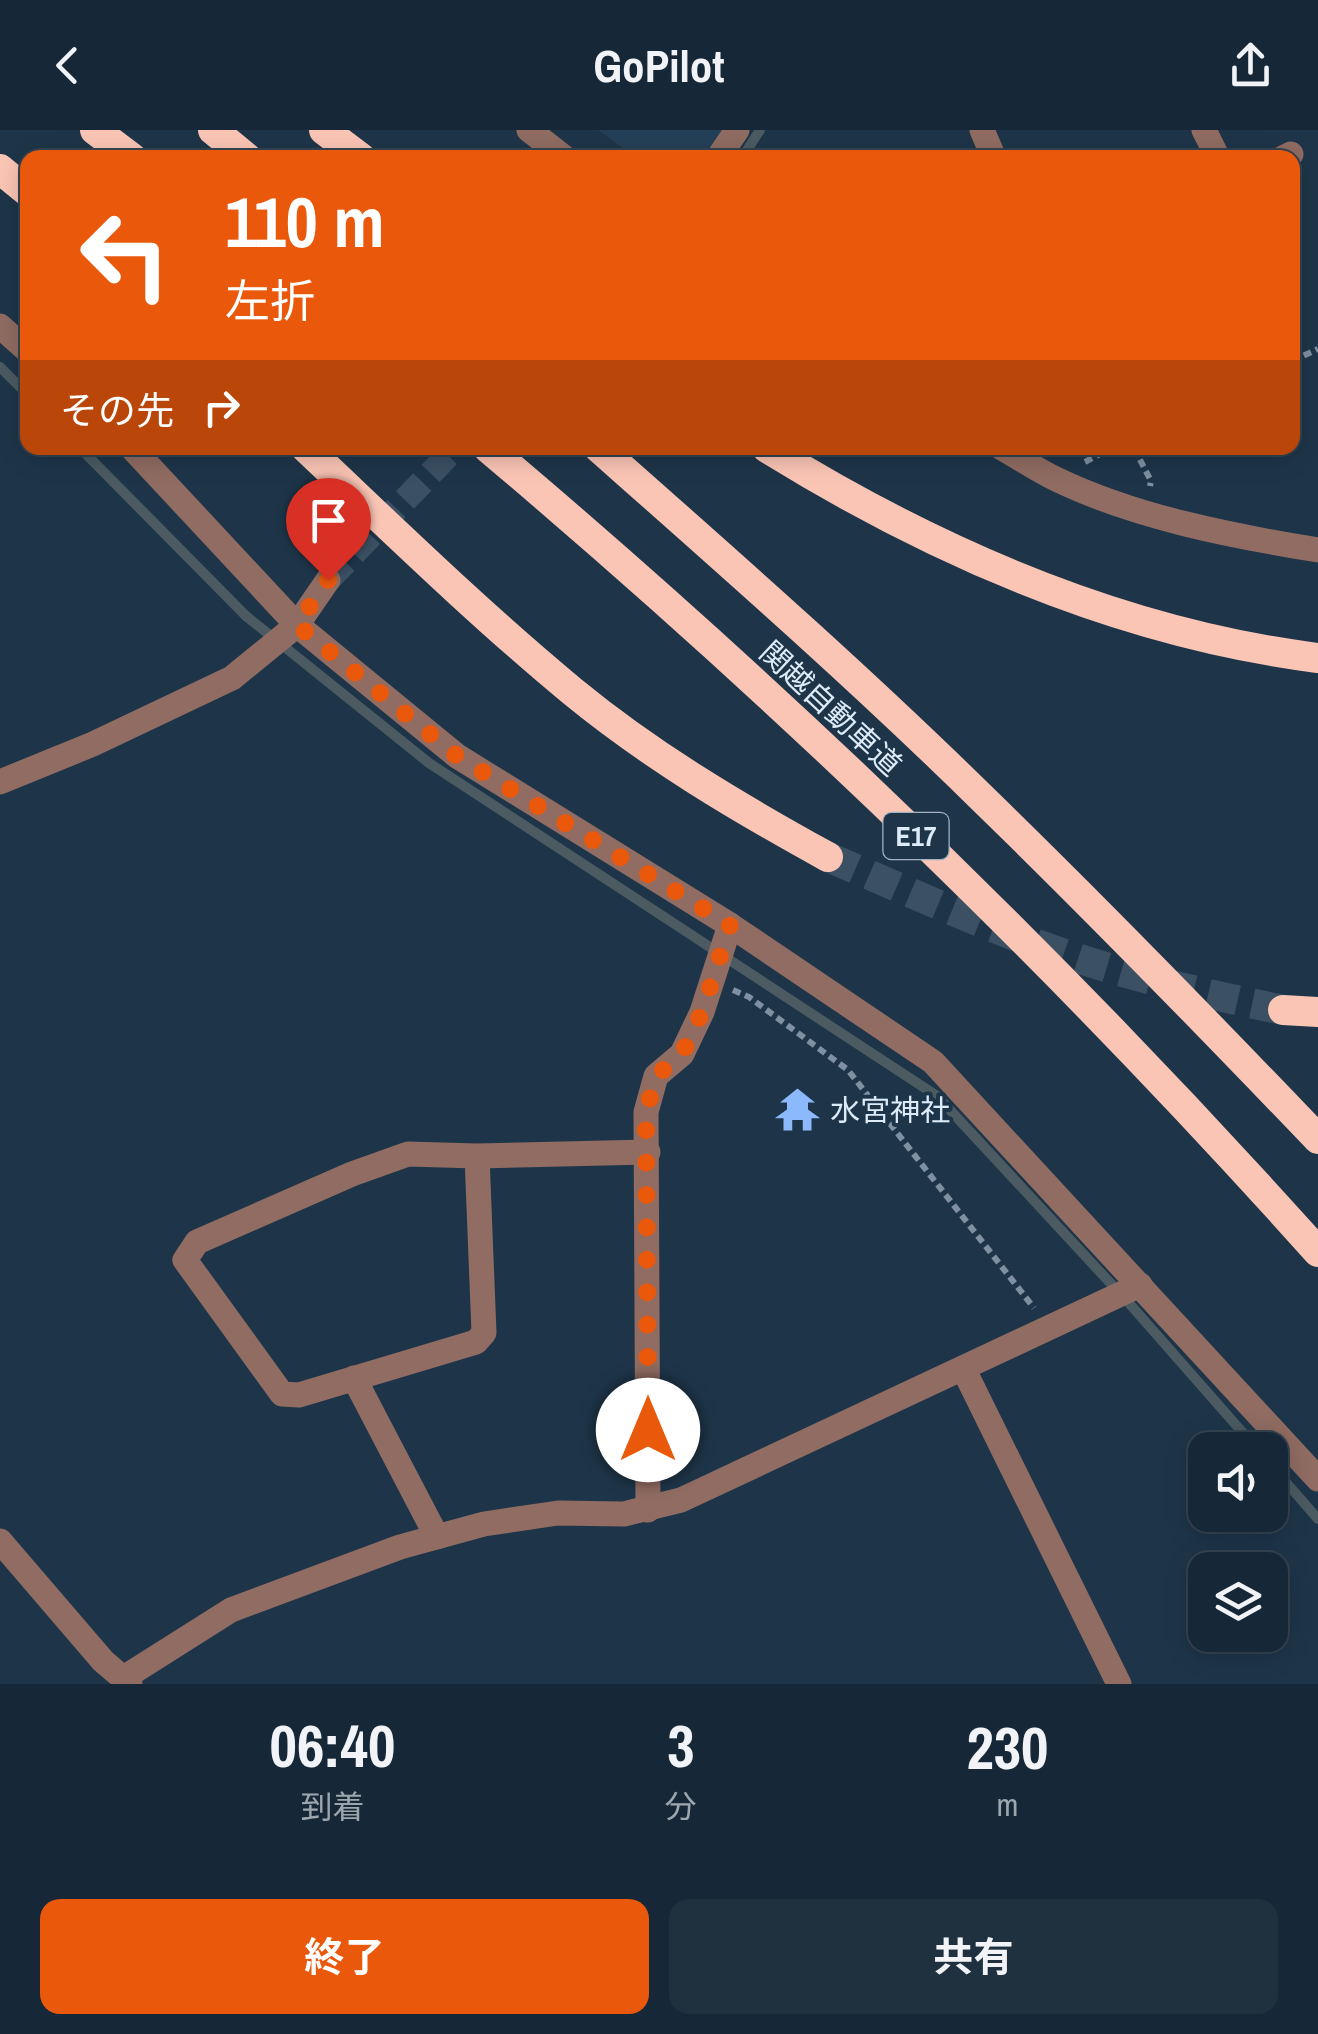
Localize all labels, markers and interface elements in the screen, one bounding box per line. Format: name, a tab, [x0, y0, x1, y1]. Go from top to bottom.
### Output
text: GoPilot	[593, 35, 725, 96]
icon: back	[40, 38, 95, 93]
icon: share	[1223, 38, 1278, 93]
text: 110 m	[225, 175, 385, 269]
icon: left	[60, 190, 190, 320]
text: 左折	[225, 270, 315, 331]
icon: right	[194, 380, 249, 435]
text: その先	[60, 385, 174, 436]
pin	[286, 478, 371, 581]
icon: arrive	[301, 493, 356, 548]
street label: 関越自動車道	[752, 632, 910, 784]
road number: E17	[884, 813, 948, 859]
temple icon: 水宮神社	[773, 1086, 821, 1134]
place label: 水宮神社	[830, 1090, 950, 1130]
position arrow	[596, 1378, 700, 1482]
map controls	[1188, 1432, 1288, 1652]
button: sound	[1188, 1432, 1288, 1532]
button: layers	[1188, 1552, 1288, 1652]
text: 06:40	[270, 1705, 395, 1786]
text: 3	[667, 1705, 695, 1786]
text: 230	[966, 1707, 1048, 1788]
text: m	[997, 1783, 1018, 1826]
text: 到着	[300, 1785, 364, 1828]
text: 分	[665, 1785, 697, 1828]
button: 終了	[40, 1899, 649, 2014]
button: 共有	[669, 1899, 1278, 2014]

